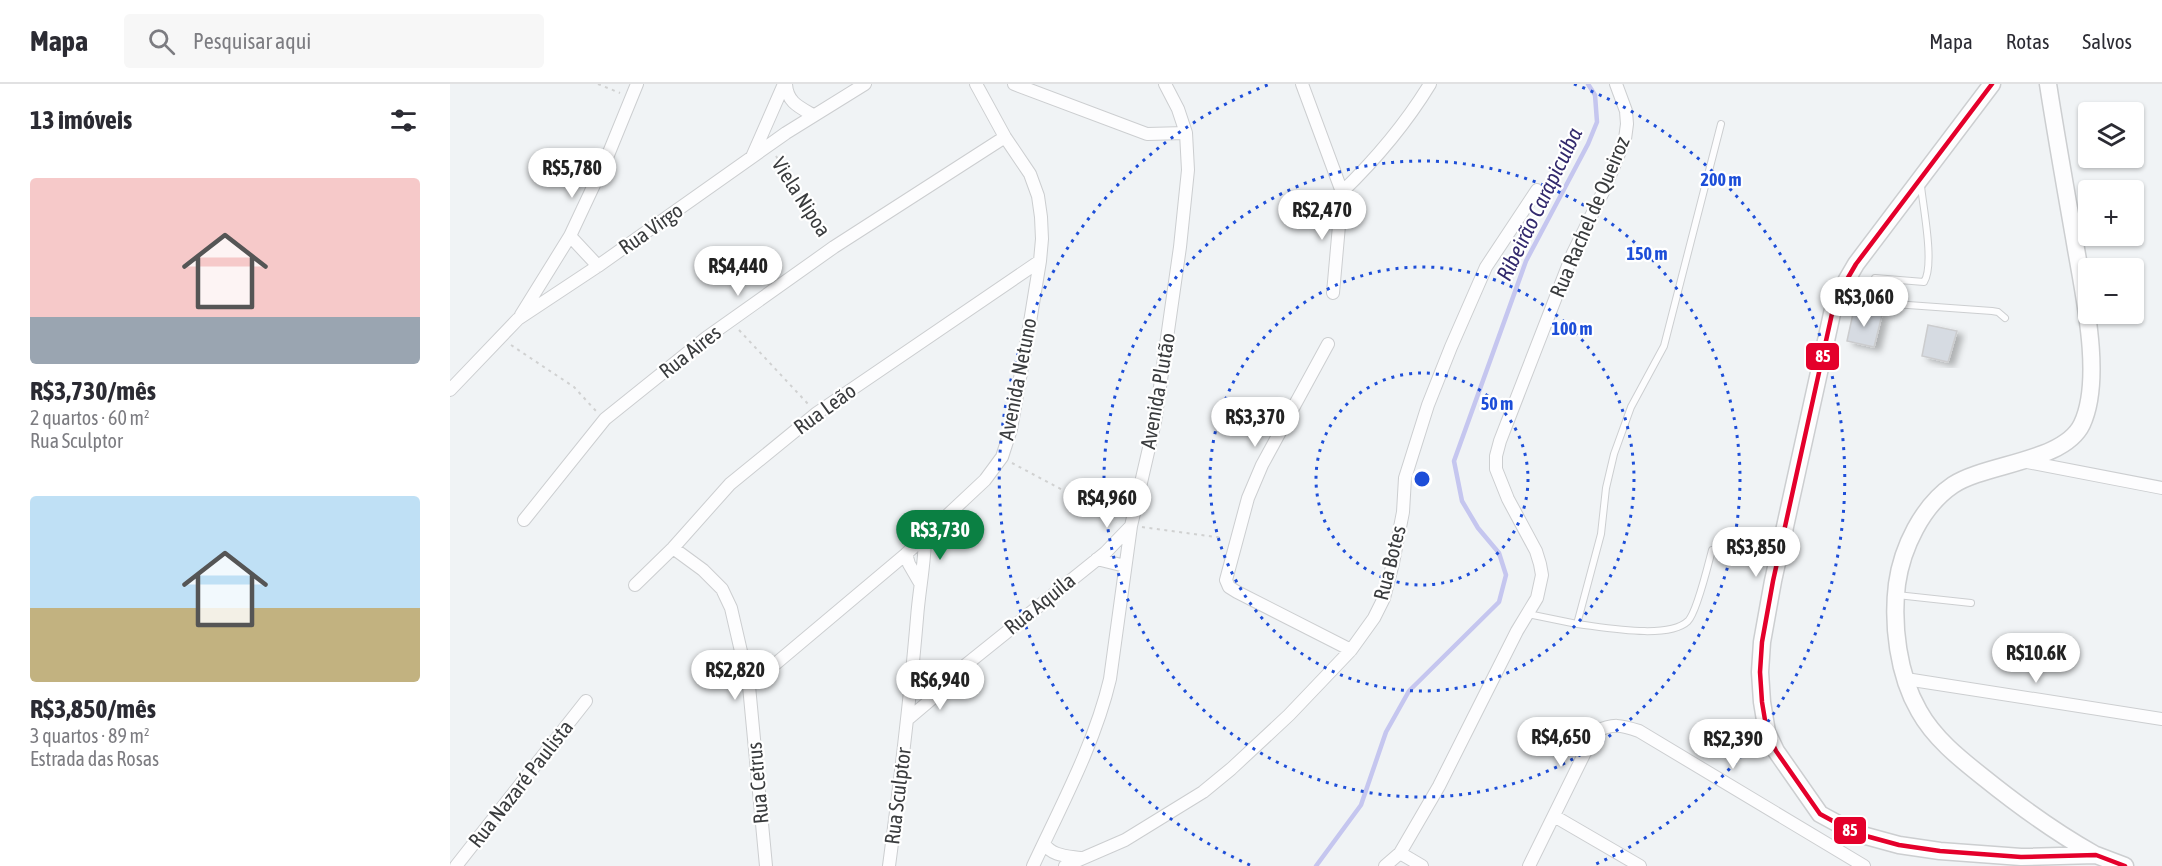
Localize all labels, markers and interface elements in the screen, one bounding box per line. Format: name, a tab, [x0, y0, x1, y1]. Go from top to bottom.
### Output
search box	[124, 14, 544, 68]
text: Mapa	[30, 25, 88, 57]
icon: search	[145, 25, 178, 58]
text: Pesquisar aqui	[193, 28, 311, 54]
text: Mapa	[1929, 29, 1973, 53]
text: Rotas	[2006, 29, 2049, 53]
text: Salvos	[2082, 29, 2132, 53]
map controls	[2078, 102, 2144, 324]
button: layers	[2078, 102, 2144, 168]
icon: filters	[387, 104, 420, 137]
text: 13 imóveis	[30, 105, 132, 135]
water label: Ribeirão Carapicuíba	[1491, 123, 1587, 285]
street label: Rua Rachel de Queiroz	[1544, 132, 1634, 300]
pin: R$5,780	[517, 148, 627, 199]
street label: Viela Nipoa	[767, 152, 836, 241]
text: R$5,780	[542, 156, 602, 179]
text: 200 m	[1701, 169, 1741, 190]
button: +	[2078, 180, 2144, 246]
pin: R$2,470	[1267, 190, 1377, 241]
street label: Rua Virgo	[614, 198, 687, 259]
text: R$2,470	[1292, 198, 1352, 221]
icon: home	[171, 217, 279, 325]
text: 150 m	[1627, 243, 1667, 264]
pin: R$4,440	[683, 246, 793, 297]
text: R$4,440	[708, 254, 768, 277]
button: −	[2078, 258, 2144, 324]
pin: R$3,060	[1809, 277, 1919, 328]
text: R$3,060	[1834, 285, 1894, 308]
street label: Avenida Netuno	[993, 316, 1041, 442]
text: 100 m	[1552, 318, 1592, 339]
street label: Rua Aires	[654, 320, 725, 383]
street label: Avenida Plutão	[1135, 331, 1179, 451]
line badge: 85	[1805, 342, 1840, 371]
text: 85	[1815, 347, 1831, 365]
text: R$3,730/mês	[30, 376, 156, 406]
street label: Rua Leão	[789, 378, 860, 439]
text: 50 m	[1481, 393, 1513, 414]
pin: R$3,370	[1200, 397, 1310, 448]
text: R$3,370	[1225, 405, 1285, 428]
text: 2 quartos · 60 m²	[30, 406, 150, 429]
text: Rua Sculptor	[30, 429, 123, 452]
centre of rings	[1412, 469, 1432, 489]
pin: R$4,960	[1052, 478, 1162, 529]
text: R$4,960	[1077, 486, 1137, 509]
pin: R$3,730	[885, 510, 995, 561]
text: R$3,730	[910, 518, 970, 541]
street label: Rua Botes	[1368, 523, 1410, 602]
pin: R$3,850	[1701, 527, 1811, 578]
icon: home	[171, 535, 279, 643]
text: R$3,850	[1726, 535, 1786, 558]
street label: Rua Aquila	[999, 568, 1080, 639]
pin: R$10.6K	[1981, 633, 2091, 684]
text: R$10.6K	[2006, 641, 2066, 664]
pin: R$2,820	[680, 650, 790, 701]
text: R$2,820	[705, 658, 765, 681]
pin: R$6,940	[885, 660, 995, 711]
text: R$6,940	[910, 668, 970, 691]
text: R$3,850/mês	[30, 694, 156, 724]
street label: Rua Nazaré Paulista	[463, 715, 577, 852]
pin: R$4,650	[1506, 717, 1616, 768]
pin: R$2,390	[1678, 719, 1788, 770]
text: 3 quartos · 89 m²	[30, 724, 150, 747]
text: R$4,650	[1531, 725, 1591, 748]
text: R$2,390	[1703, 727, 1763, 750]
street label: Rua Cetrus	[741, 741, 773, 825]
street label: Rua Sculptor	[879, 745, 915, 846]
text: Estrada das Rosas	[30, 747, 159, 770]
line badge: 85	[1833, 816, 1867, 845]
text: 85	[1842, 821, 1858, 839]

